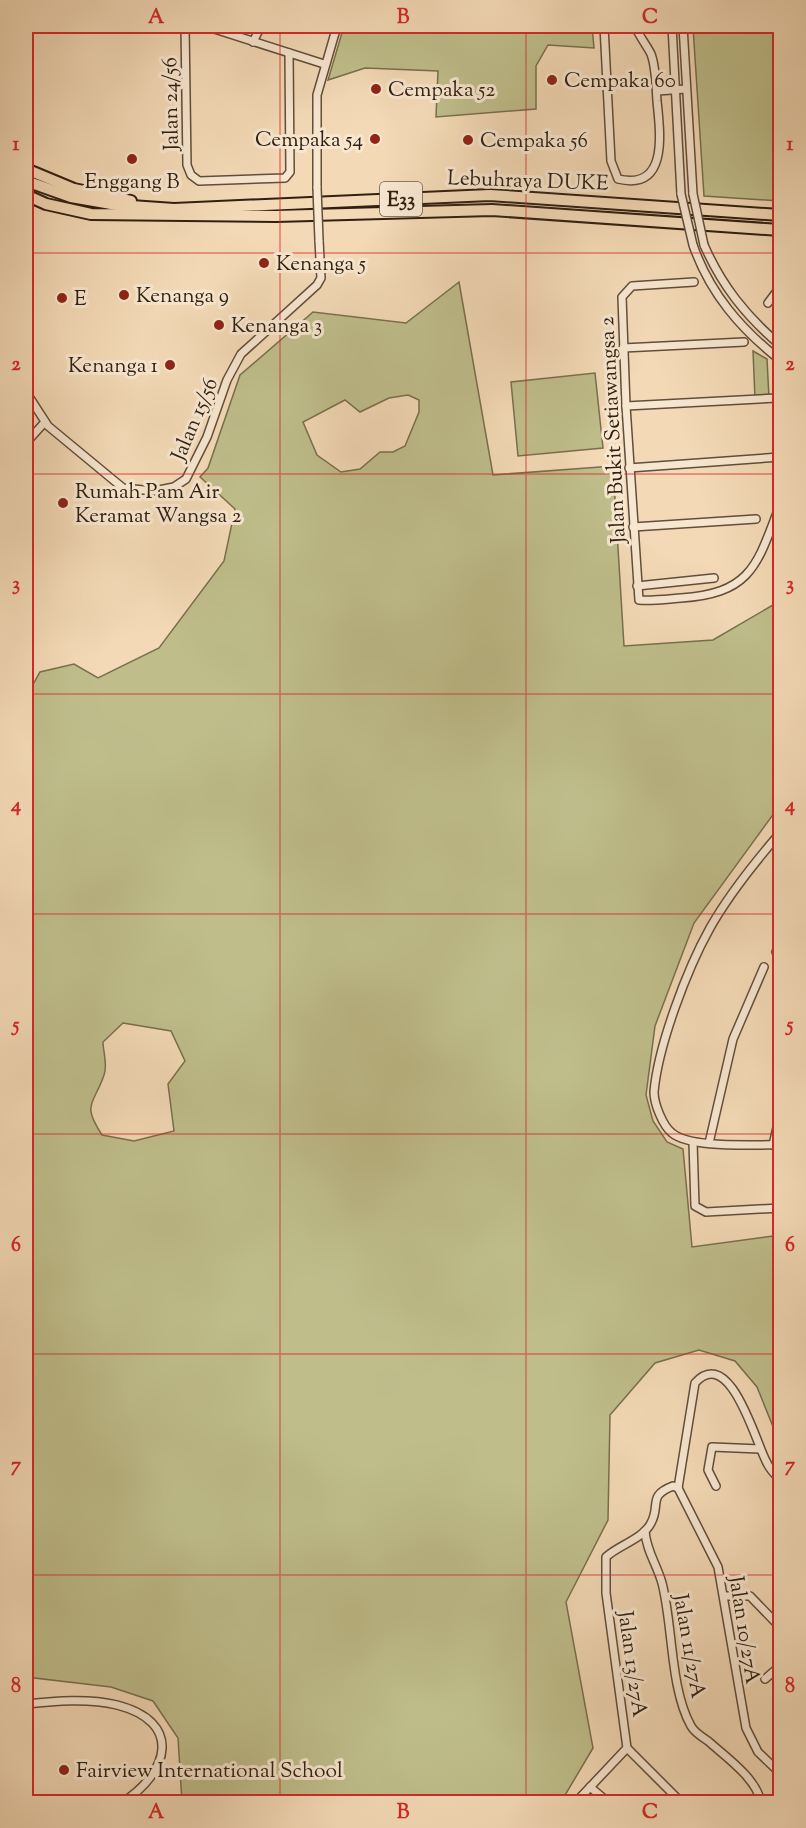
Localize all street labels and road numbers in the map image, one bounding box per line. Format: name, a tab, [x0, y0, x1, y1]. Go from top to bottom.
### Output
street label: Jalan 24/56	[156, 57, 188, 152]
street label: Lebuhraya DUKE	[447, 164, 609, 200]
road number: E33	[380, 182, 422, 216]
street label: Jalan Bukit Setiawangsa 2	[593, 315, 635, 545]
street label: Jalan 15/56	[165, 374, 227, 467]
street label: Jalan 10/27A	[720, 1573, 766, 1686]
street label: Jalan 11/27A	[664, 1591, 712, 1701]
street label: Jalan 13/27A	[609, 1608, 653, 1719]

